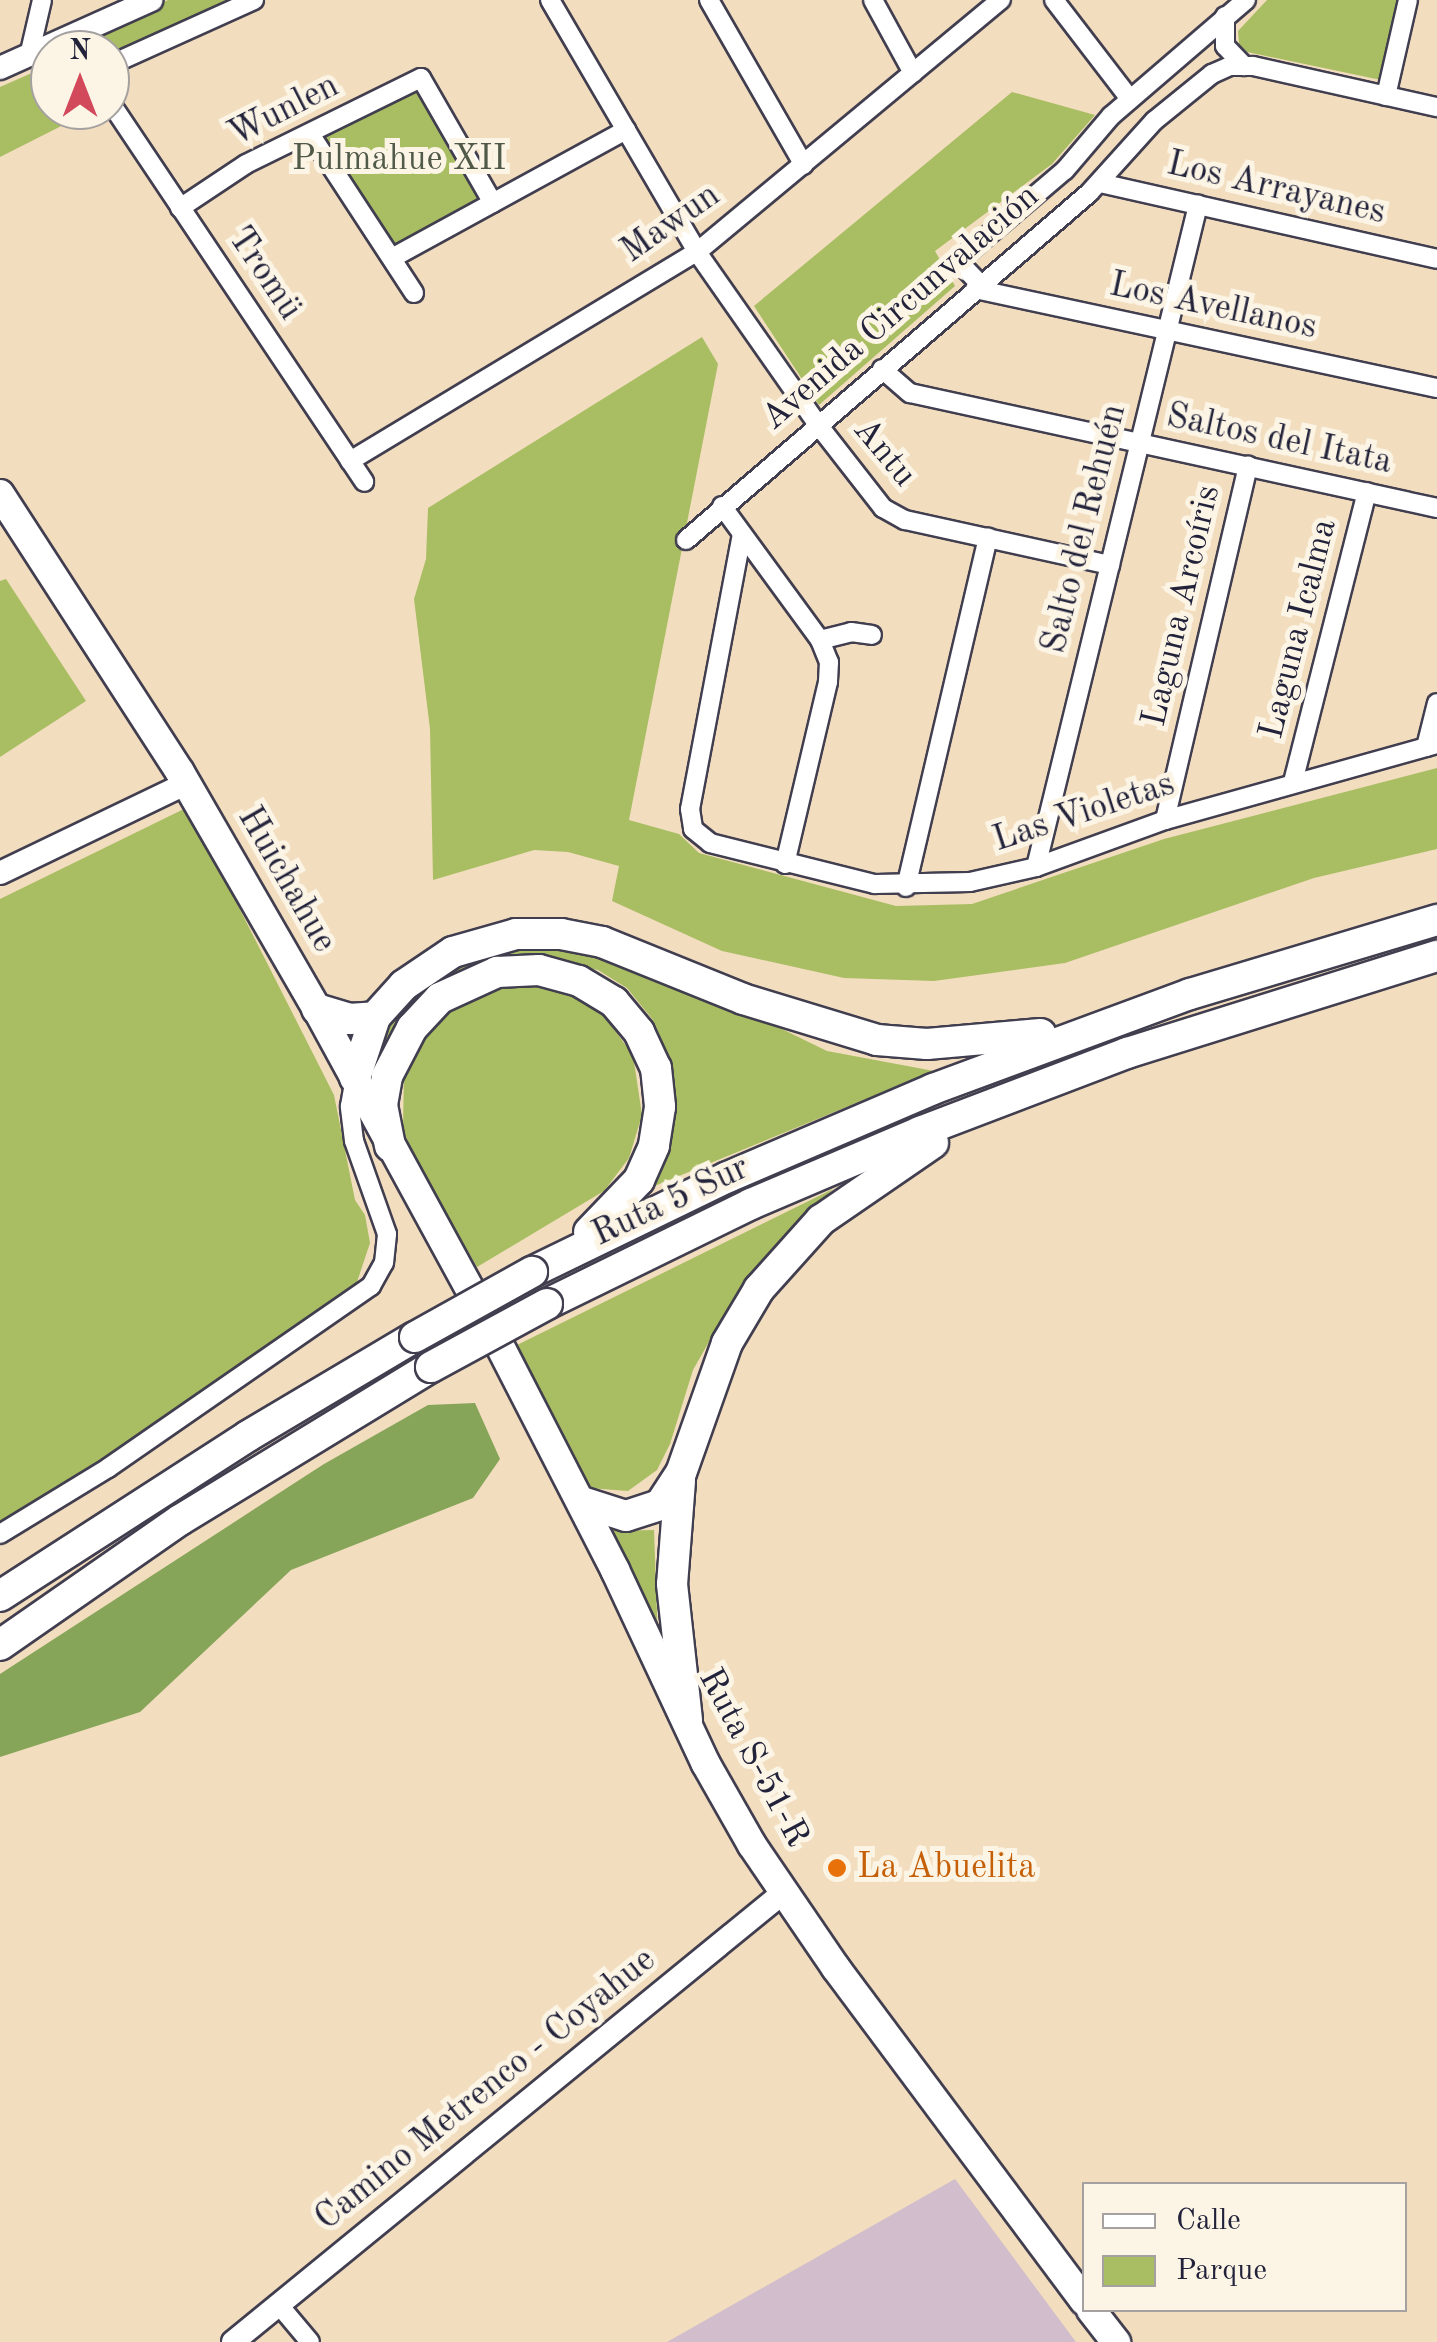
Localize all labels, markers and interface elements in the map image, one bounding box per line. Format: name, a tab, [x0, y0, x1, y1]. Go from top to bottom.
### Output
north arrow	[30, 30, 130, 130]
text: N	[69, 38, 91, 66]
street label: Wunlen	[222, 66, 346, 156]
park label: Pulmahue XII	[292, 139, 506, 181]
street label: Los Arrayanes	[1163, 143, 1389, 235]
street label: Mawun	[614, 175, 728, 273]
street label: Avenida Circunvalación	[754, 176, 1048, 440]
street label: Tromü	[218, 219, 310, 329]
street label: Los Avellanos	[1105, 265, 1321, 349]
street label: Saltos del Itata	[1162, 396, 1396, 484]
street label: Salto del Rehuén	[1034, 400, 1136, 658]
street label: Antu	[843, 410, 925, 496]
street label: Laguna Arcoíris	[1134, 481, 1230, 731]
street label: Laguna Icalma	[1251, 515, 1347, 743]
street label: Las Violetas	[988, 764, 1180, 862]
street label: Huichahue	[228, 800, 344, 960]
street label: Ruta 5 Sur	[586, 1147, 756, 1257]
street label: Ruta S-51-R	[688, 1661, 818, 1855]
place label: La Abuelita	[857, 1847, 1035, 1889]
marker: La Abuelita	[826, 1857, 848, 1879]
street label: Camino Metrenco - Coyahue	[307, 1940, 665, 2240]
legend	[1082, 2182, 1407, 2312]
text: Calle	[1176, 2206, 1241, 2236]
text: Parque	[1176, 2256, 1267, 2286]

